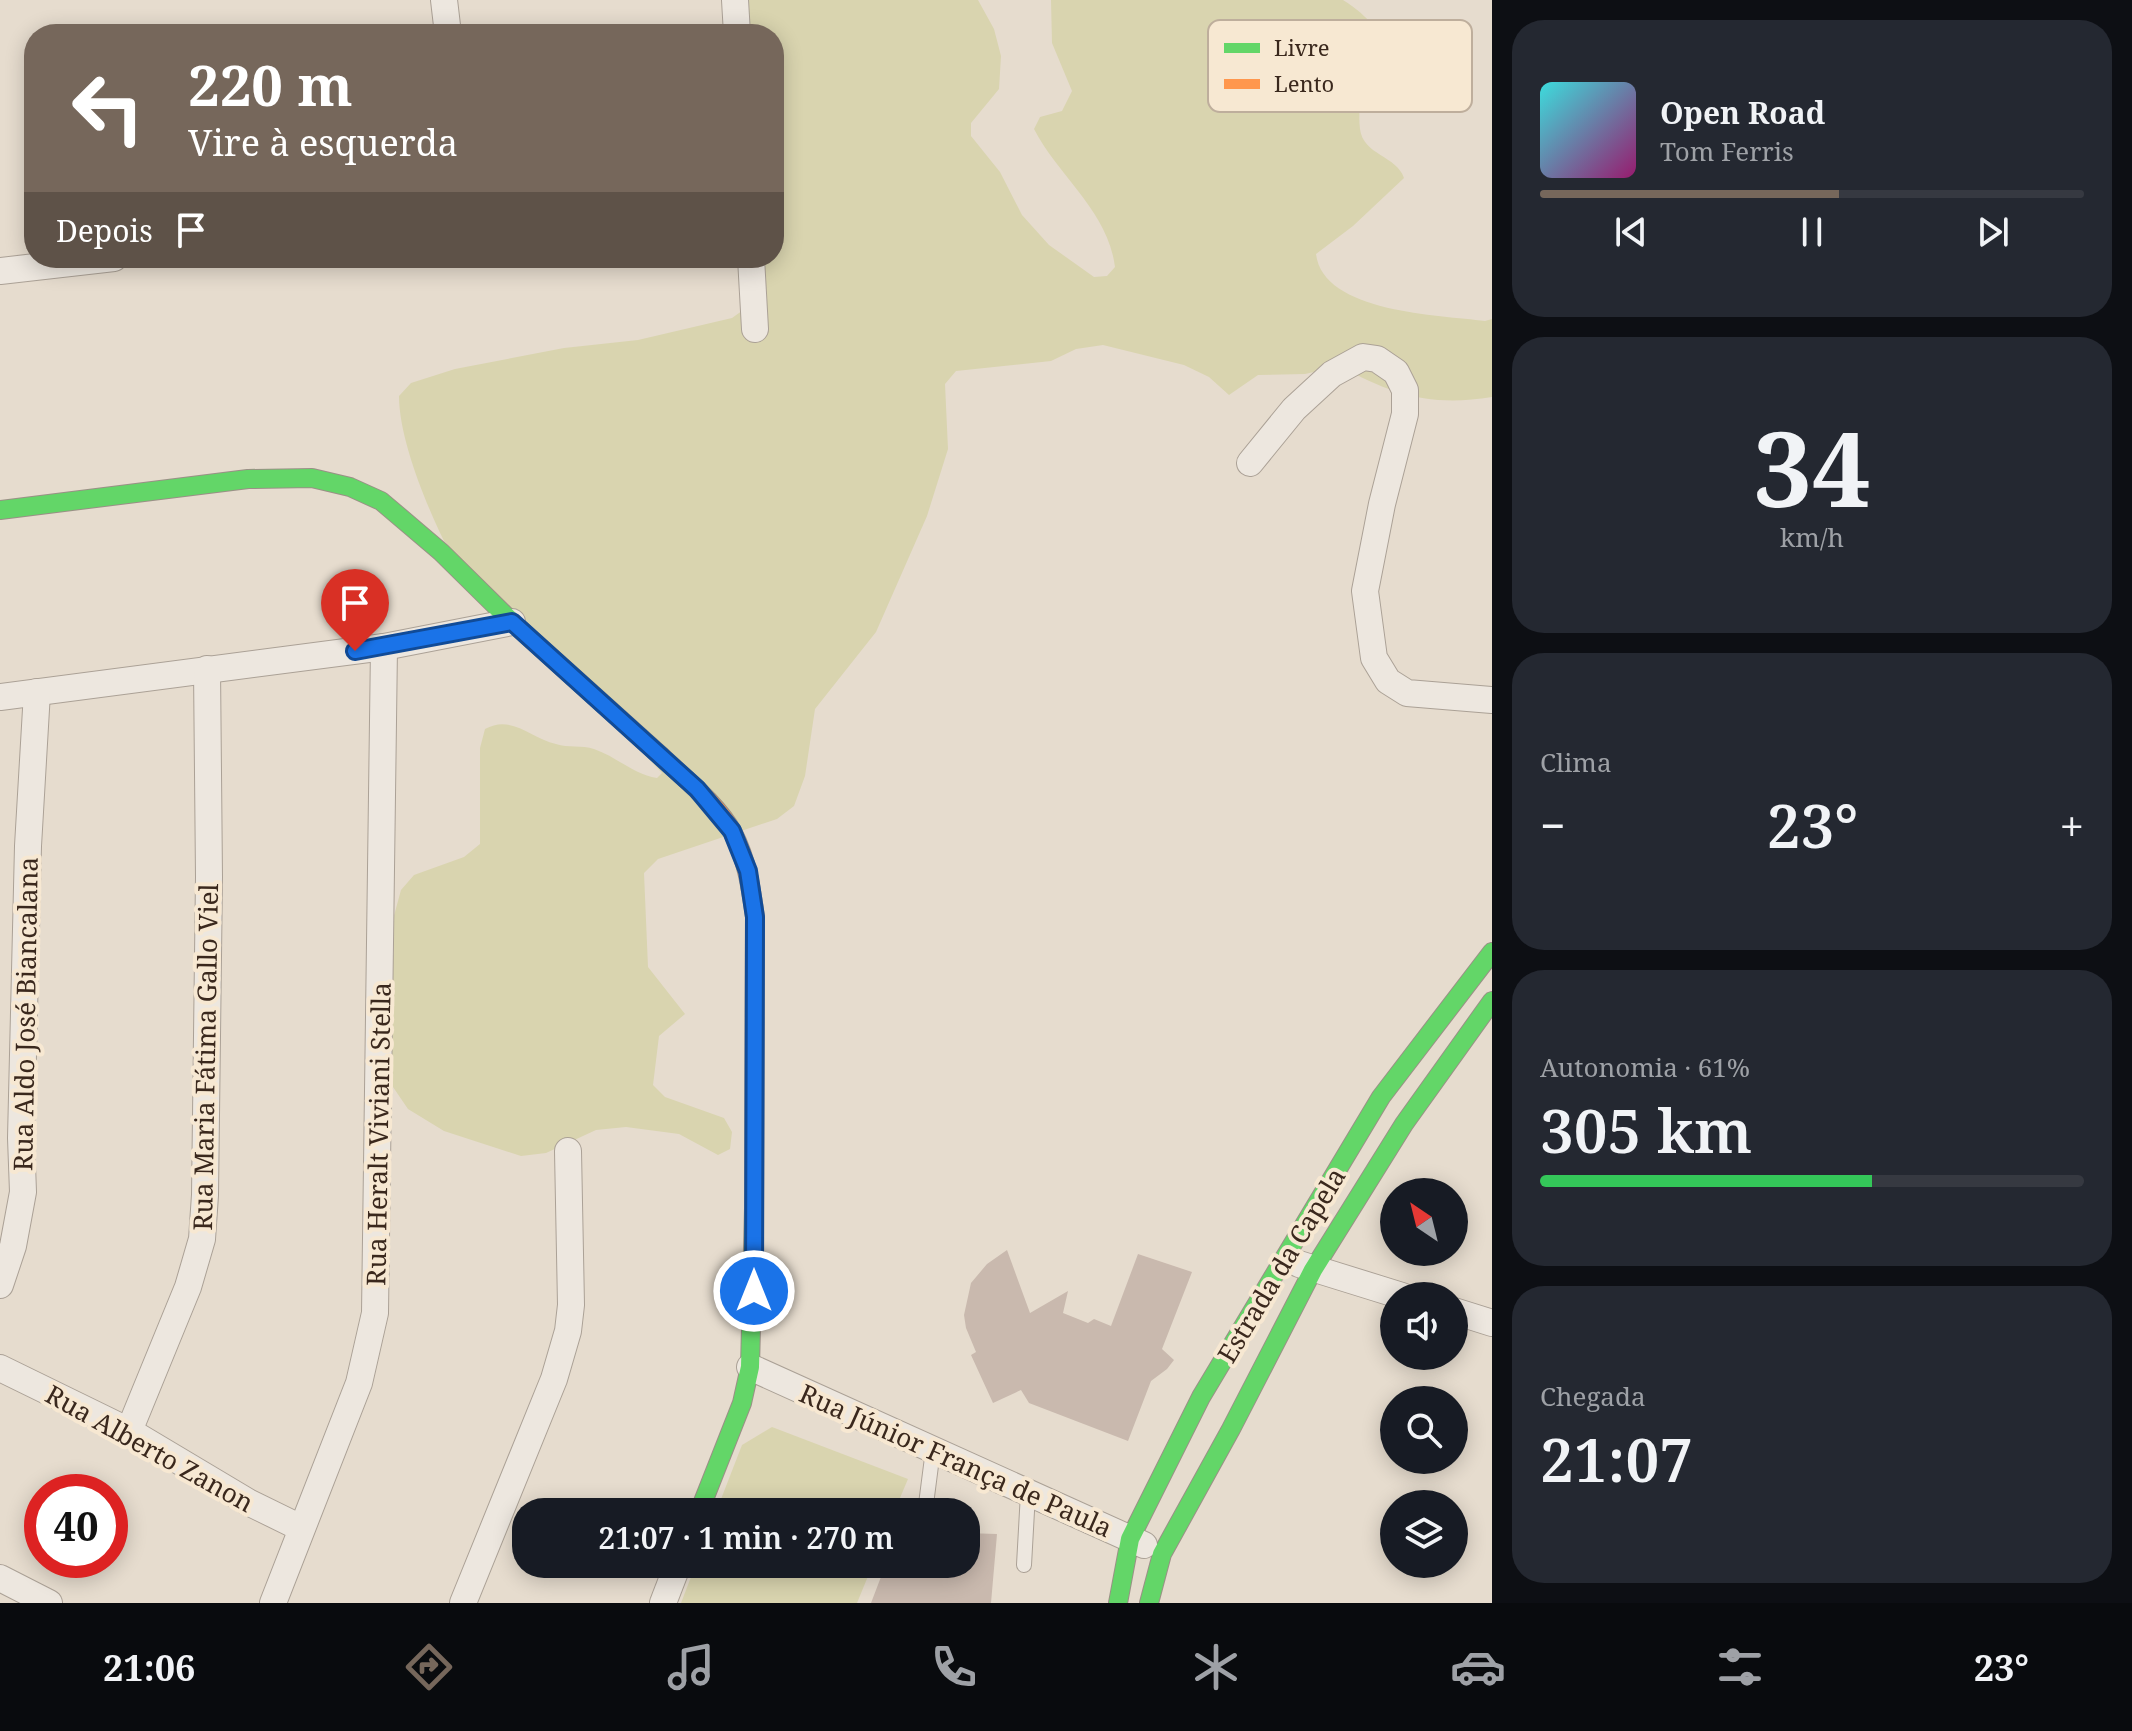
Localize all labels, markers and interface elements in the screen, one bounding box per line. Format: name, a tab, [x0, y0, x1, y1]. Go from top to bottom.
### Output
legend	[1208, 20, 1472, 112]
text: Livre	[1274, 32, 1330, 62]
text: 220 m	[188, 46, 353, 122]
icon: left	[56, 56, 160, 160]
text: Lento	[1274, 68, 1334, 98]
text: Open Road	[1660, 92, 1825, 133]
text: Vire à esquerda	[188, 118, 458, 167]
text: Tom Ferris	[1660, 133, 1794, 169]
icon: arrive	[169, 208, 213, 252]
text: Depois	[56, 210, 153, 251]
icon: previous	[1609, 210, 1653, 254]
icon: pause	[1790, 210, 1834, 254]
icon: next	[1971, 210, 2015, 254]
text: 34	[1753, 396, 1871, 537]
text: km/h	[1780, 519, 1844, 555]
pin	[321, 569, 389, 651]
icon: arrive	[333, 581, 377, 625]
text: Clima	[1540, 744, 1612, 780]
text: 23°	[1767, 784, 1858, 866]
text: −	[1540, 795, 1565, 855]
text: +	[2059, 795, 2084, 855]
street label: Rua Aldo José Biancalana	[4, 857, 46, 1171]
street label: Rua Maria Fátima Gallo Viel	[184, 883, 226, 1231]
street label: Rua Heralt Viviani Stella	[357, 982, 399, 1286]
text: Autonomia · 61%	[1540, 1049, 1750, 1085]
text: 305 km	[1540, 1089, 1752, 1171]
street label: Estrada da Capela	[1209, 1161, 1353, 1369]
north arrow	[1380, 1178, 1468, 1266]
map controls	[1380, 1178, 1468, 1578]
position arrow	[712, 1249, 796, 1333]
button: sound	[1380, 1282, 1468, 1370]
street label: Rua Júnior França de Paula	[794, 1375, 1118, 1545]
street label: Rua Alberto Zanon	[39, 1376, 261, 1520]
text: Chegada	[1540, 1378, 1646, 1414]
button: search	[1380, 1386, 1468, 1474]
text: 21:07	[1540, 1418, 1693, 1500]
speed limit sign: 40	[24, 1474, 128, 1578]
button: layers	[1380, 1490, 1468, 1578]
text: 21:07 · 1 min · 270 m	[598, 1517, 894, 1558]
icon: directions	[401, 1639, 457, 1695]
icon: music	[663, 1639, 719, 1695]
icon: phone	[926, 1639, 982, 1695]
icon: climate	[1188, 1639, 1244, 1695]
icon: car	[1450, 1639, 1506, 1695]
icon: filters	[1712, 1639, 1768, 1695]
text: 21:06	[103, 1643, 195, 1692]
text: 23°	[1974, 1643, 2029, 1692]

